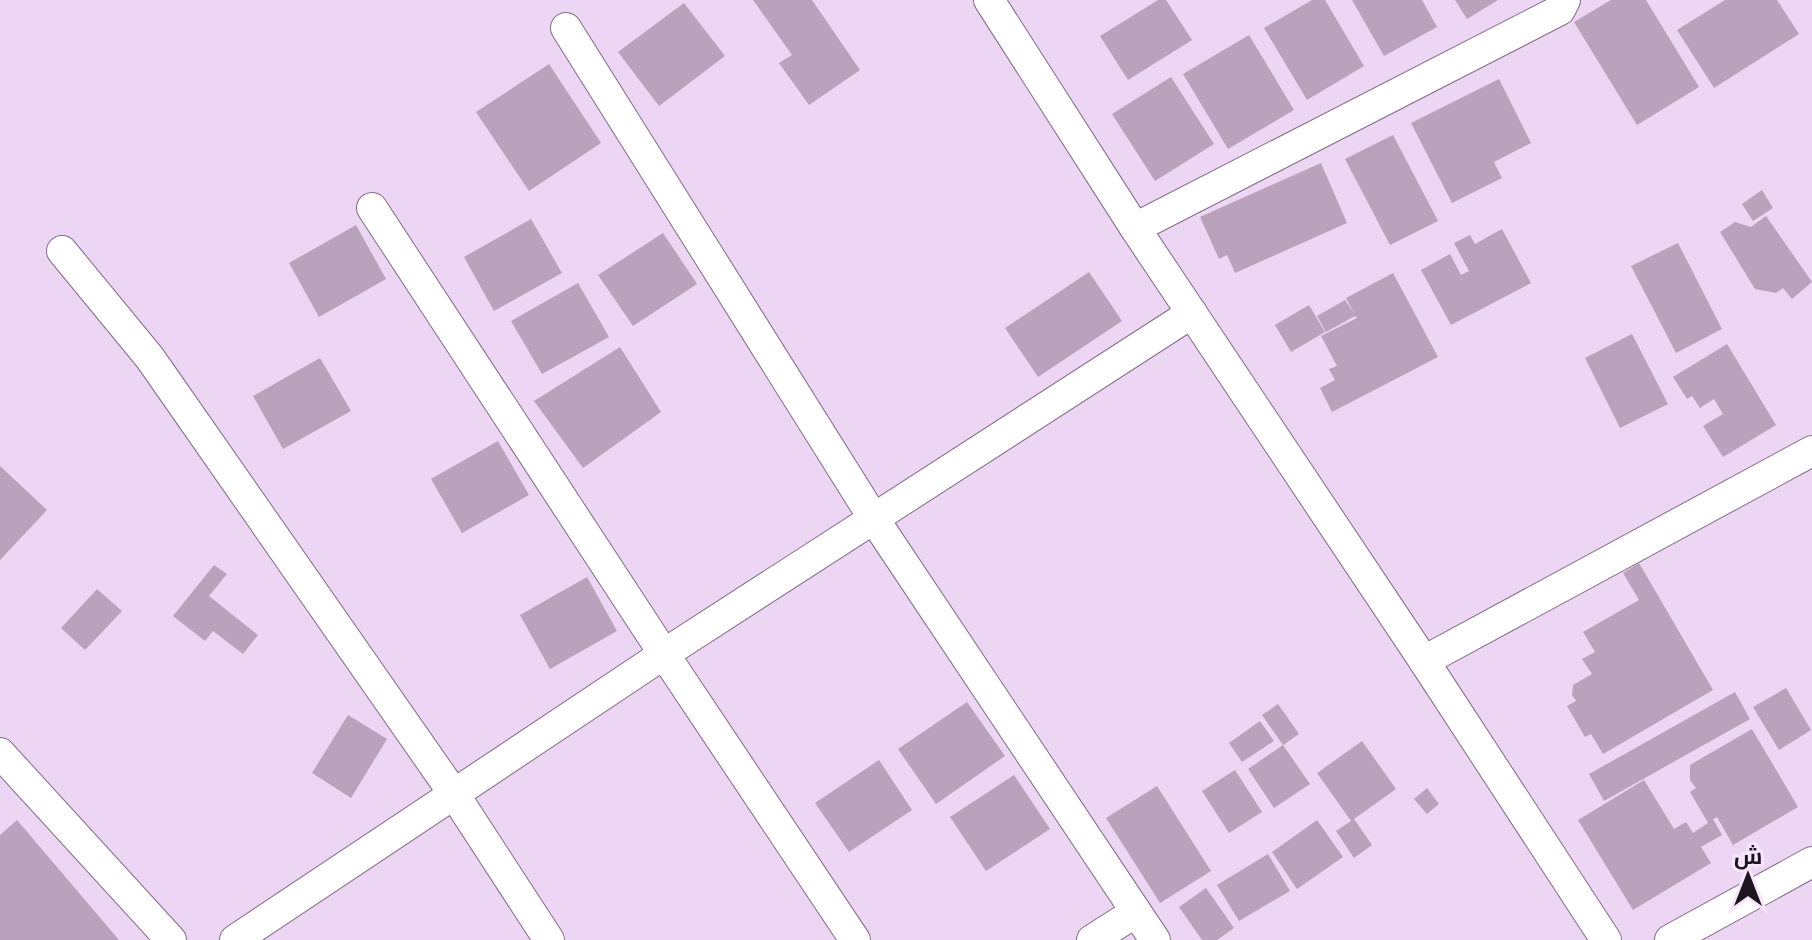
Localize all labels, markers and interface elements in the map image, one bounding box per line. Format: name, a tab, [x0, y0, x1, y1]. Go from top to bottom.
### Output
north arrow	[1708, 836, 1788, 916]
text: ش	[1734, 844, 1762, 870]

